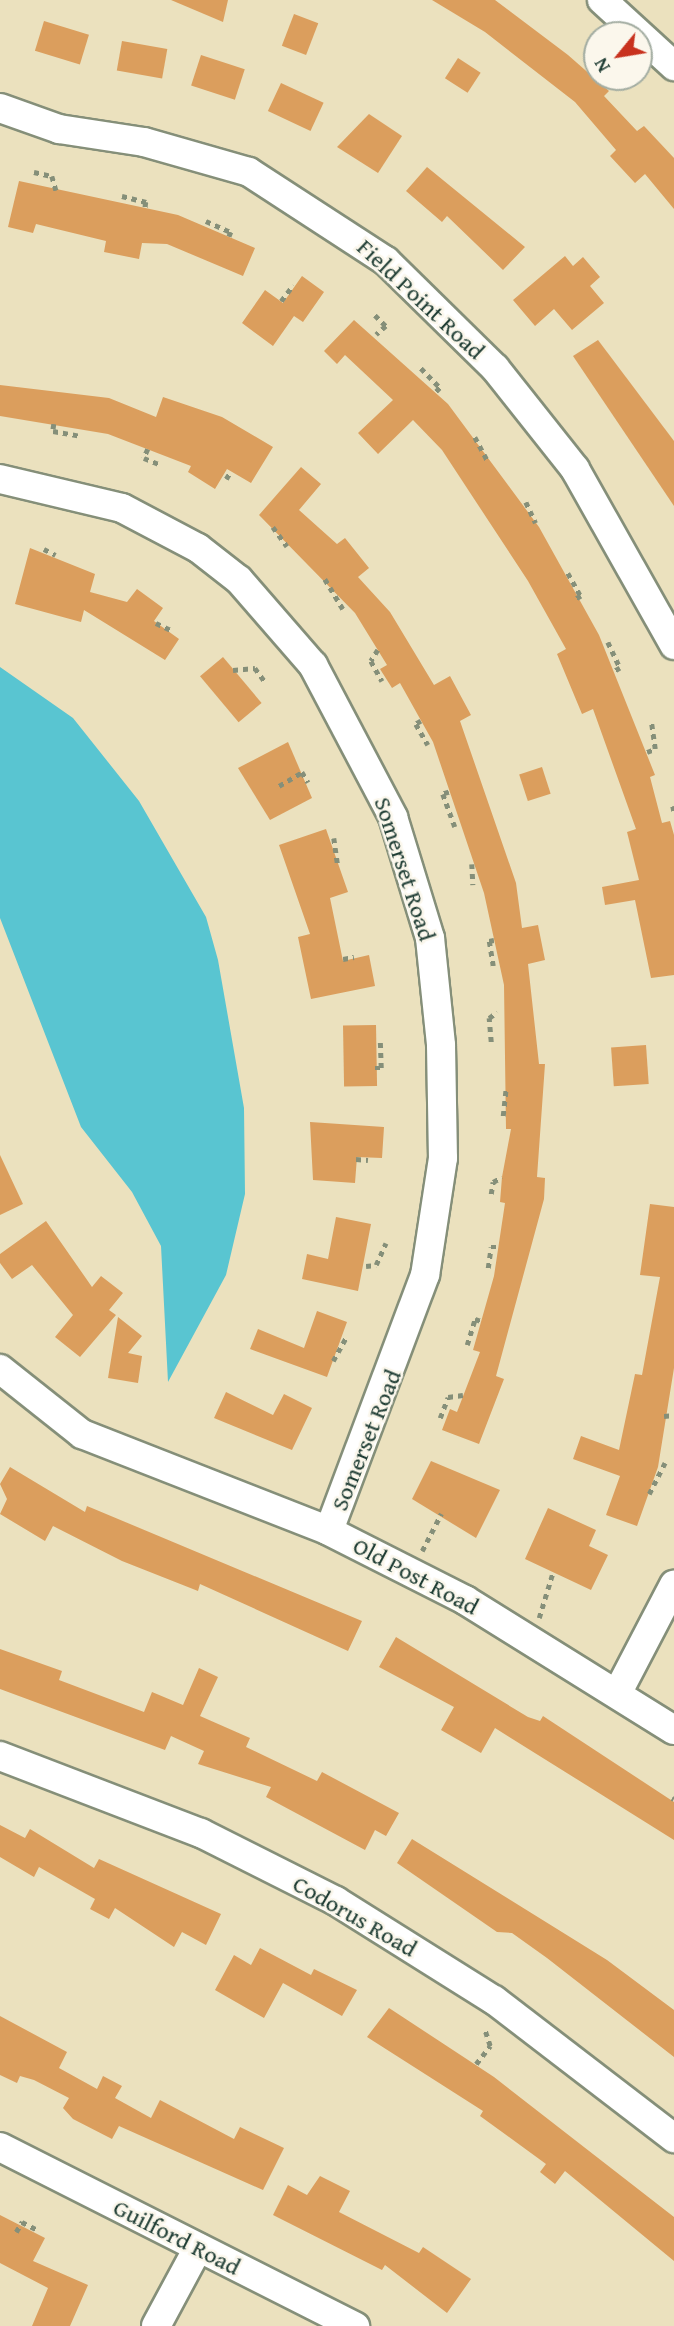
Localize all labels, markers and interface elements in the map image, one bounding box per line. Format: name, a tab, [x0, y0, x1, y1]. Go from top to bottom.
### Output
north arrow	[583, 21, 653, 91]
text: N	[586, 53, 617, 78]
street label: Field Point Road	[351, 233, 491, 365]
street label: Somerset Road	[368, 793, 442, 945]
street label: Somerset Road	[325, 1365, 407, 1515]
street label: Old Post Road	[348, 1531, 484, 1621]
street label: Codorus Road	[288, 1869, 422, 1963]
street label: Guilford Road	[109, 2193, 245, 2281]

